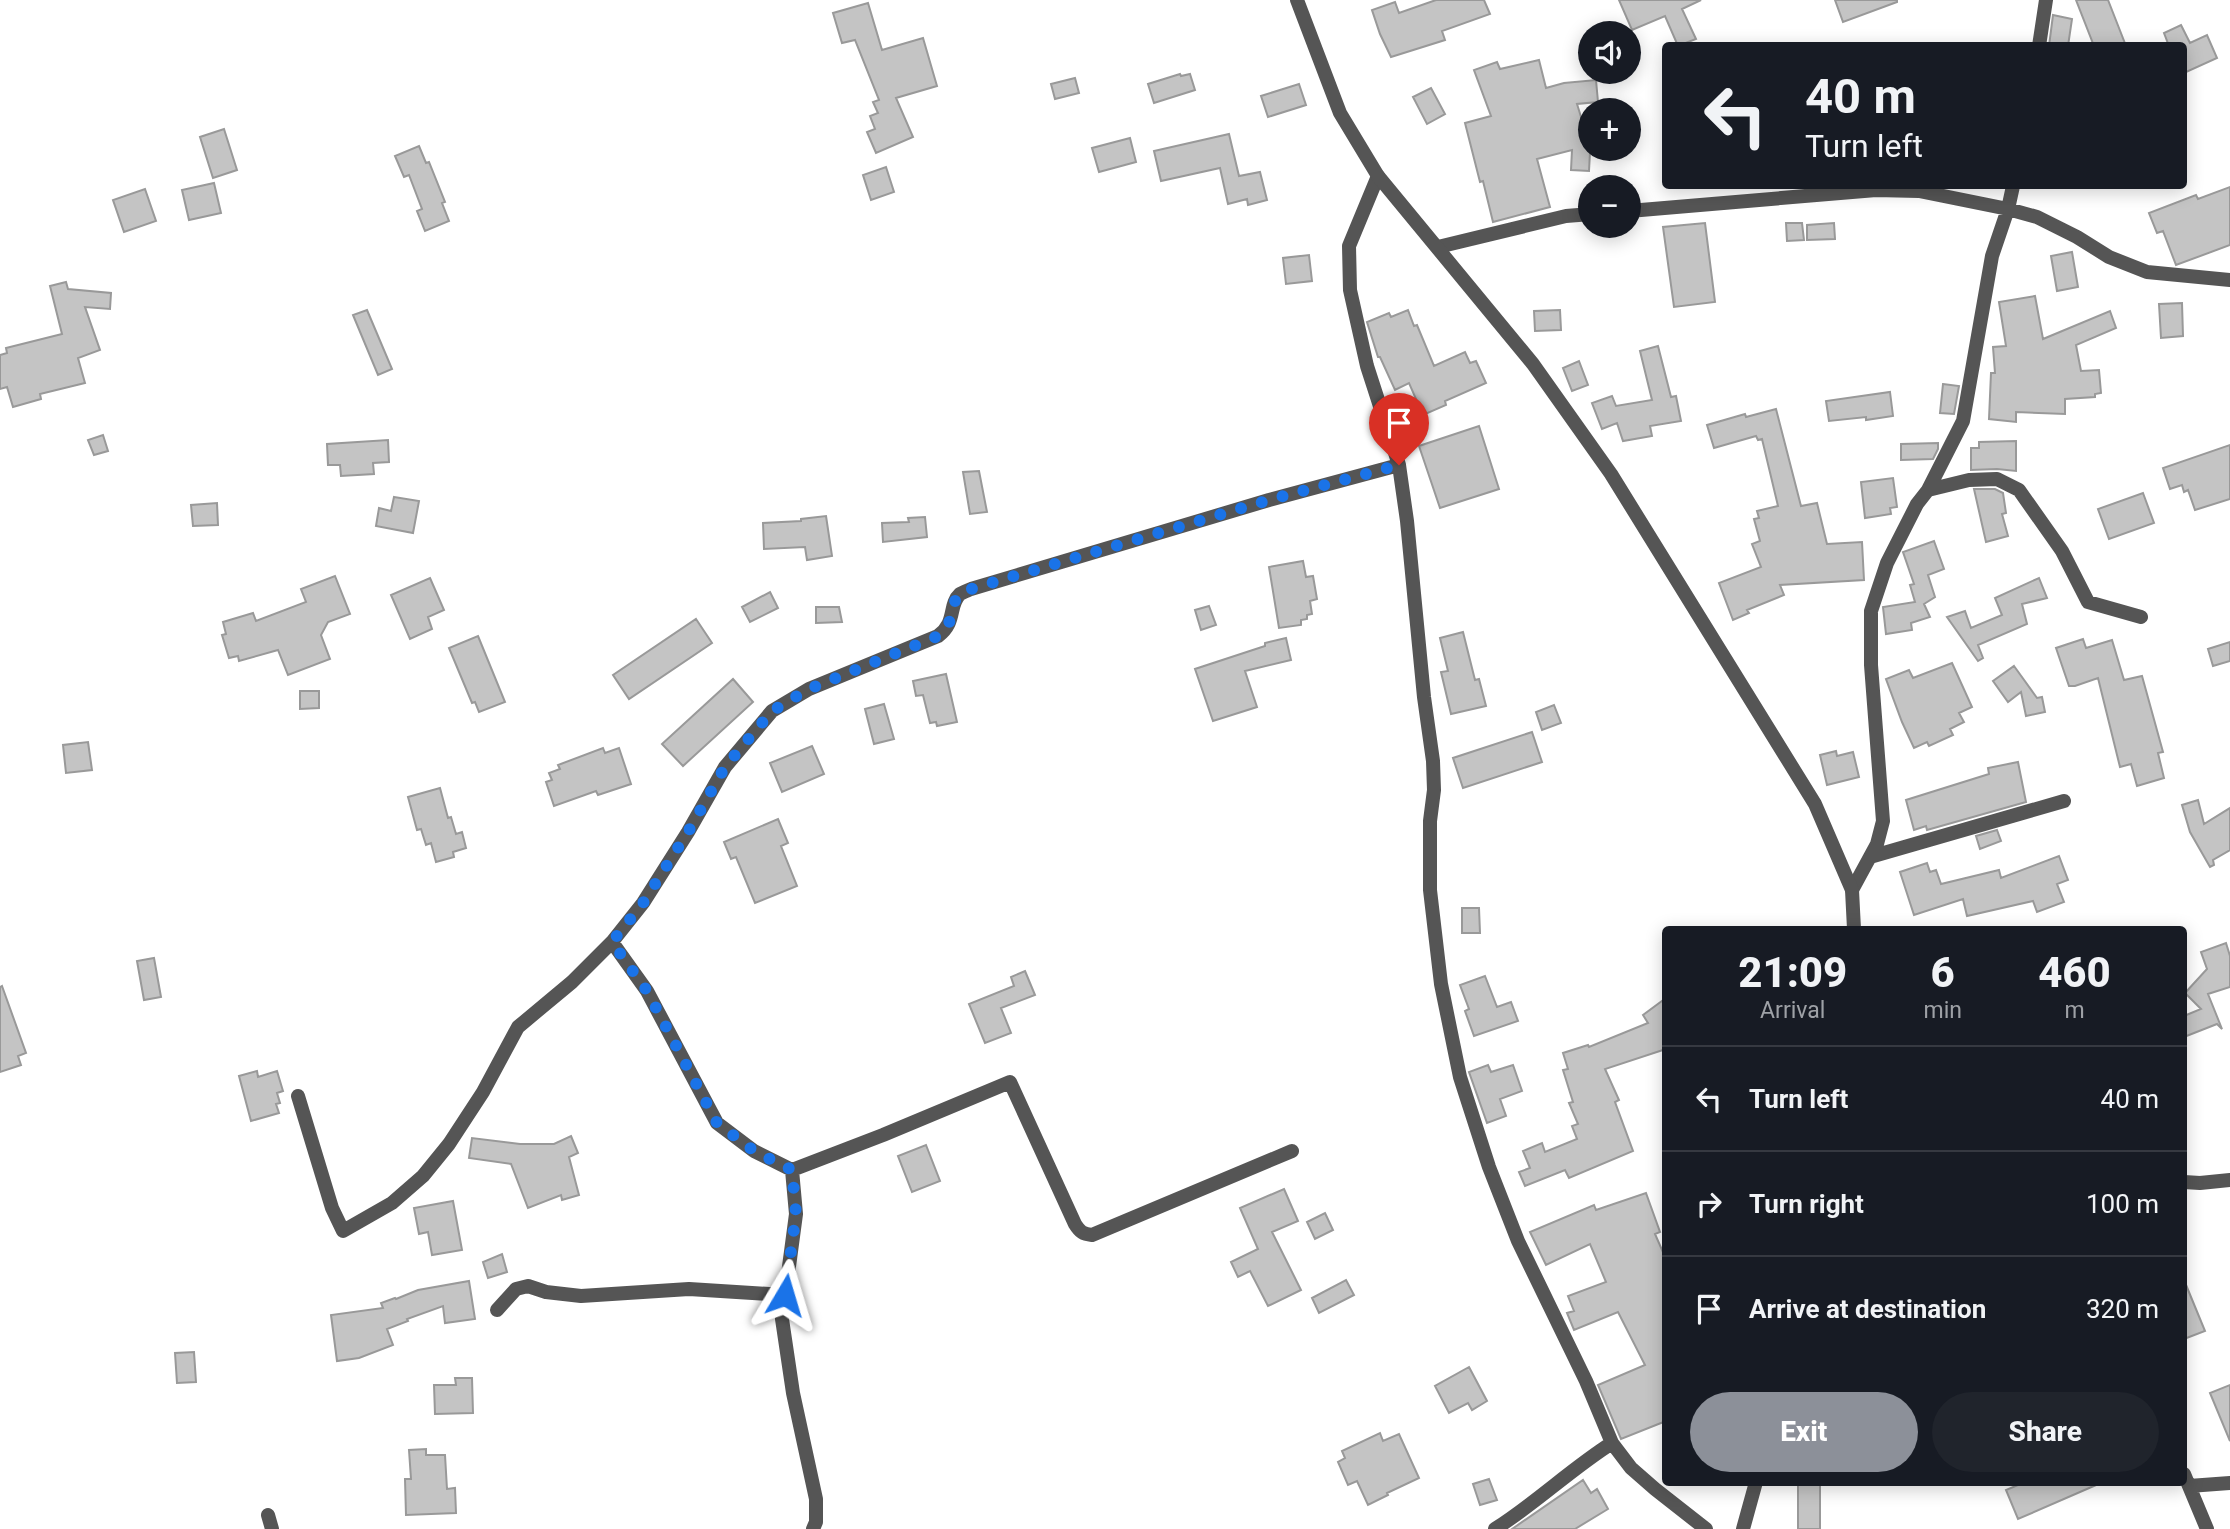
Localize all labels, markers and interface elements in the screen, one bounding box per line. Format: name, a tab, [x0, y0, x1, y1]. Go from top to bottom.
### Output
map controls	[1578, 21, 1641, 238]
button: sound	[1578, 21, 1641, 84]
text: 40 m	[1805, 68, 1916, 125]
icon: left	[1690, 70, 1781, 161]
button: +	[1578, 98, 1641, 161]
text: Turn left	[1805, 127, 1923, 165]
button: −	[1578, 175, 1641, 238]
pin	[1369, 393, 1429, 465]
icon: arrive	[1380, 404, 1418, 442]
text: 21:09	[1738, 948, 1847, 997]
text: 6	[1931, 948, 1955, 997]
text: 460	[2038, 948, 2111, 997]
text: Arrival	[1760, 997, 1825, 1024]
text: min	[1923, 997, 1962, 1024]
text: m	[2064, 997, 2085, 1024]
icon: left	[1690, 1080, 1728, 1118]
text: Turn left	[1749, 1084, 1848, 1114]
text: 40 m	[2101, 1084, 2159, 1114]
icon: right	[1690, 1185, 1728, 1223]
text: Turn right	[1749, 1189, 1864, 1219]
text: 100 m	[2086, 1189, 2159, 1219]
position arrow	[748, 1258, 822, 1332]
icon: arrive	[1690, 1290, 1728, 1328]
text: Arrive at destination	[1749, 1294, 1986, 1324]
text: 320 m	[2086, 1294, 2159, 1324]
button: Exit	[1690, 1392, 1918, 1472]
button: Share	[1932, 1392, 2159, 1472]

